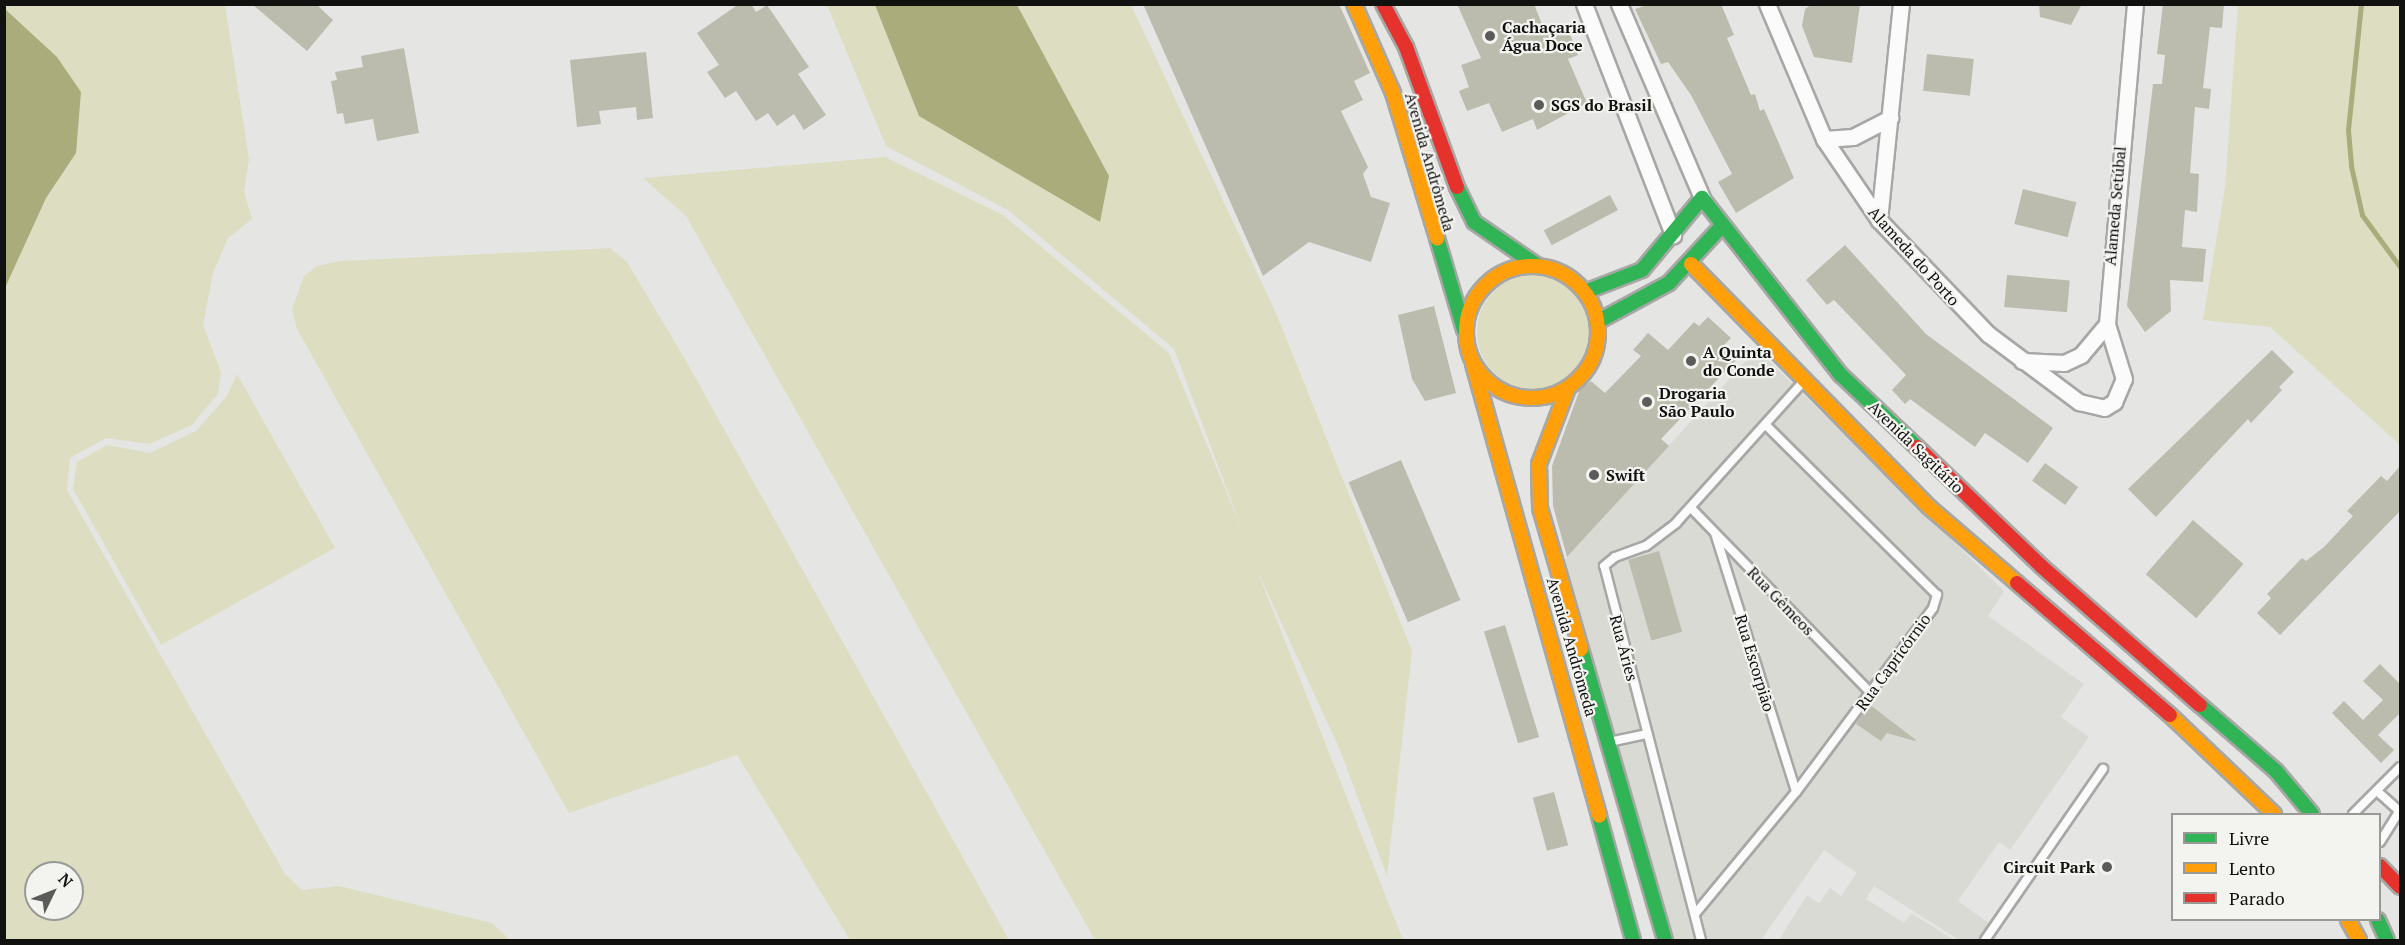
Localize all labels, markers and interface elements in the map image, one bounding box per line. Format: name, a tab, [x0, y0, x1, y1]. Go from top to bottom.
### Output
place label: Cachaçaria Água Doce	[1502, 17, 1586, 55]
marker: Cachaçaria Água Doce	[1483, 29, 1497, 43]
street label: Avenida Andrômeda	[1401, 90, 1459, 234]
place label: SGS do Brasil	[1551, 95, 1652, 115]
marker: SGS do Brasil	[1532, 98, 1546, 112]
street label: Alameda Setúbal	[2100, 145, 2130, 267]
street label: Alameda do Porto	[1864, 202, 1964, 310]
place label: A Quinta do Conde	[1703, 342, 1774, 380]
marker: A Quinta do Conde	[1684, 354, 1698, 368]
place label: Drogaria São Paulo	[1659, 383, 1734, 421]
marker: Drogaria São Paulo	[1640, 395, 1654, 409]
street label: Avenida Sagitário	[1865, 397, 1967, 497]
place label: Swift	[1606, 465, 1645, 485]
marker: Swift	[1587, 468, 1601, 482]
street label: Rua Gêmeos	[1744, 563, 1818, 639]
street label: Avenida Andrômeda	[1543, 575, 1601, 719]
street label: Rua Capricórnio	[1851, 610, 1935, 714]
street label: Rua Escorpião	[1731, 612, 1779, 714]
street label: Rua Áries	[1606, 613, 1642, 683]
legend	[2171, 813, 2381, 921]
text: Livre	[2229, 826, 2269, 850]
text: Lento	[2229, 856, 2275, 880]
place label: Circuit Park	[2003, 857, 2095, 877]
marker: Circuit Park	[2100, 860, 2114, 874]
north arrow	[24, 861, 84, 921]
text: N	[54, 868, 78, 892]
text: Parado	[2229, 886, 2285, 910]

